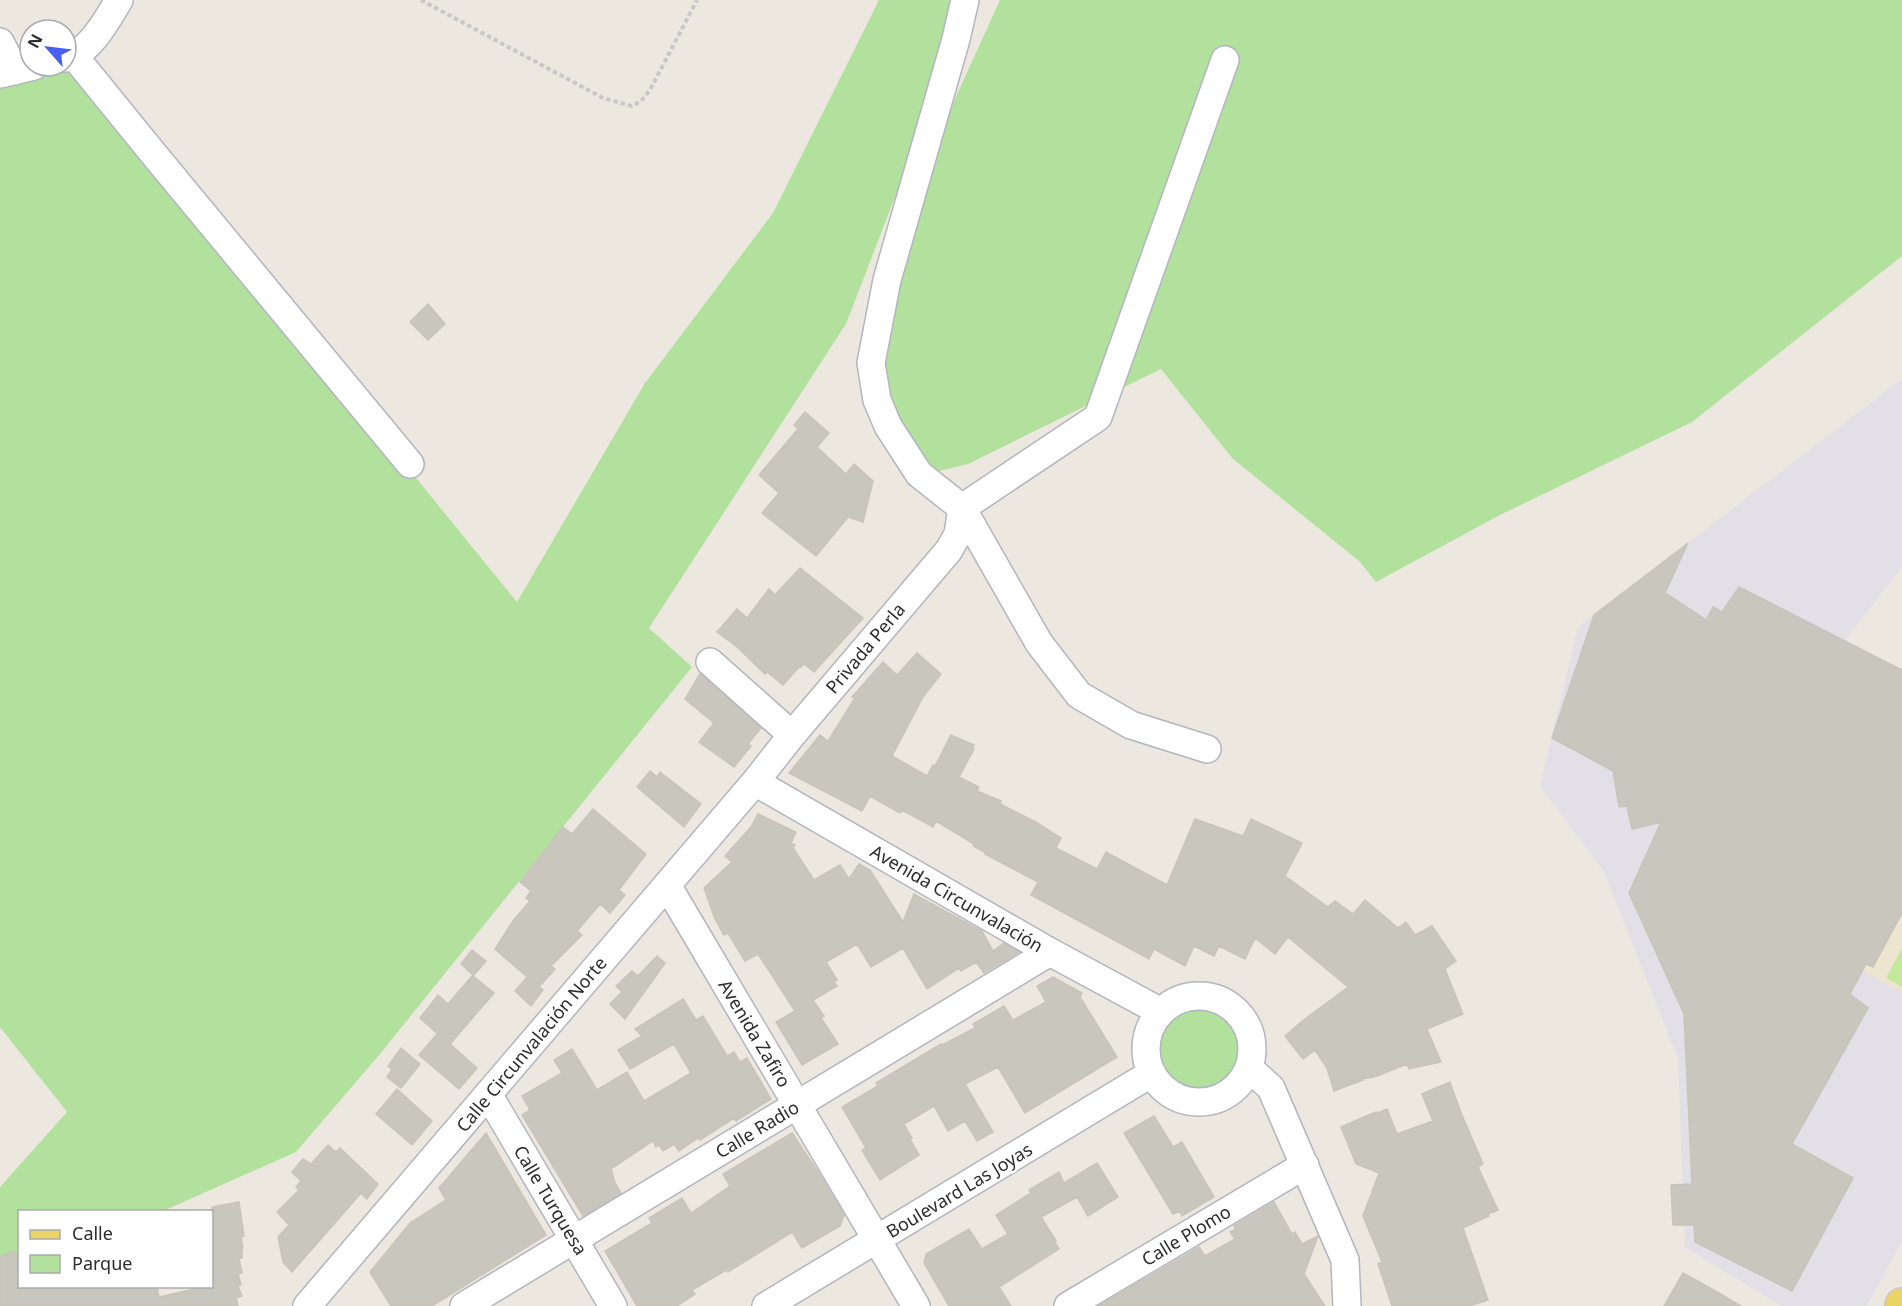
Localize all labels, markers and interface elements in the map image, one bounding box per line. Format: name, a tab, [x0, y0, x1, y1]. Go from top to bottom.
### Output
north arrow	[18, 18, 78, 78]
text: N	[22, 30, 48, 52]
street label: Privada Perla	[820, 598, 910, 698]
street label: Avenida Circunvalación	[866, 839, 1048, 957]
street label: Calle Circunvalación Norte	[450, 951, 612, 1137]
street label: Avenida Zafiro	[713, 975, 797, 1091]
street label: Calle Radio	[711, 1095, 803, 1163]
street label: Boulevard Las Joyas	[882, 1137, 1036, 1243]
street label: Calle Turquesa	[509, 1141, 593, 1259]
street label: Calle Plomo	[1137, 1199, 1235, 1271]
legend	[18, 1210, 213, 1288]
text: Calle	[72, 1221, 113, 1245]
text: Parque	[72, 1251, 132, 1275]

